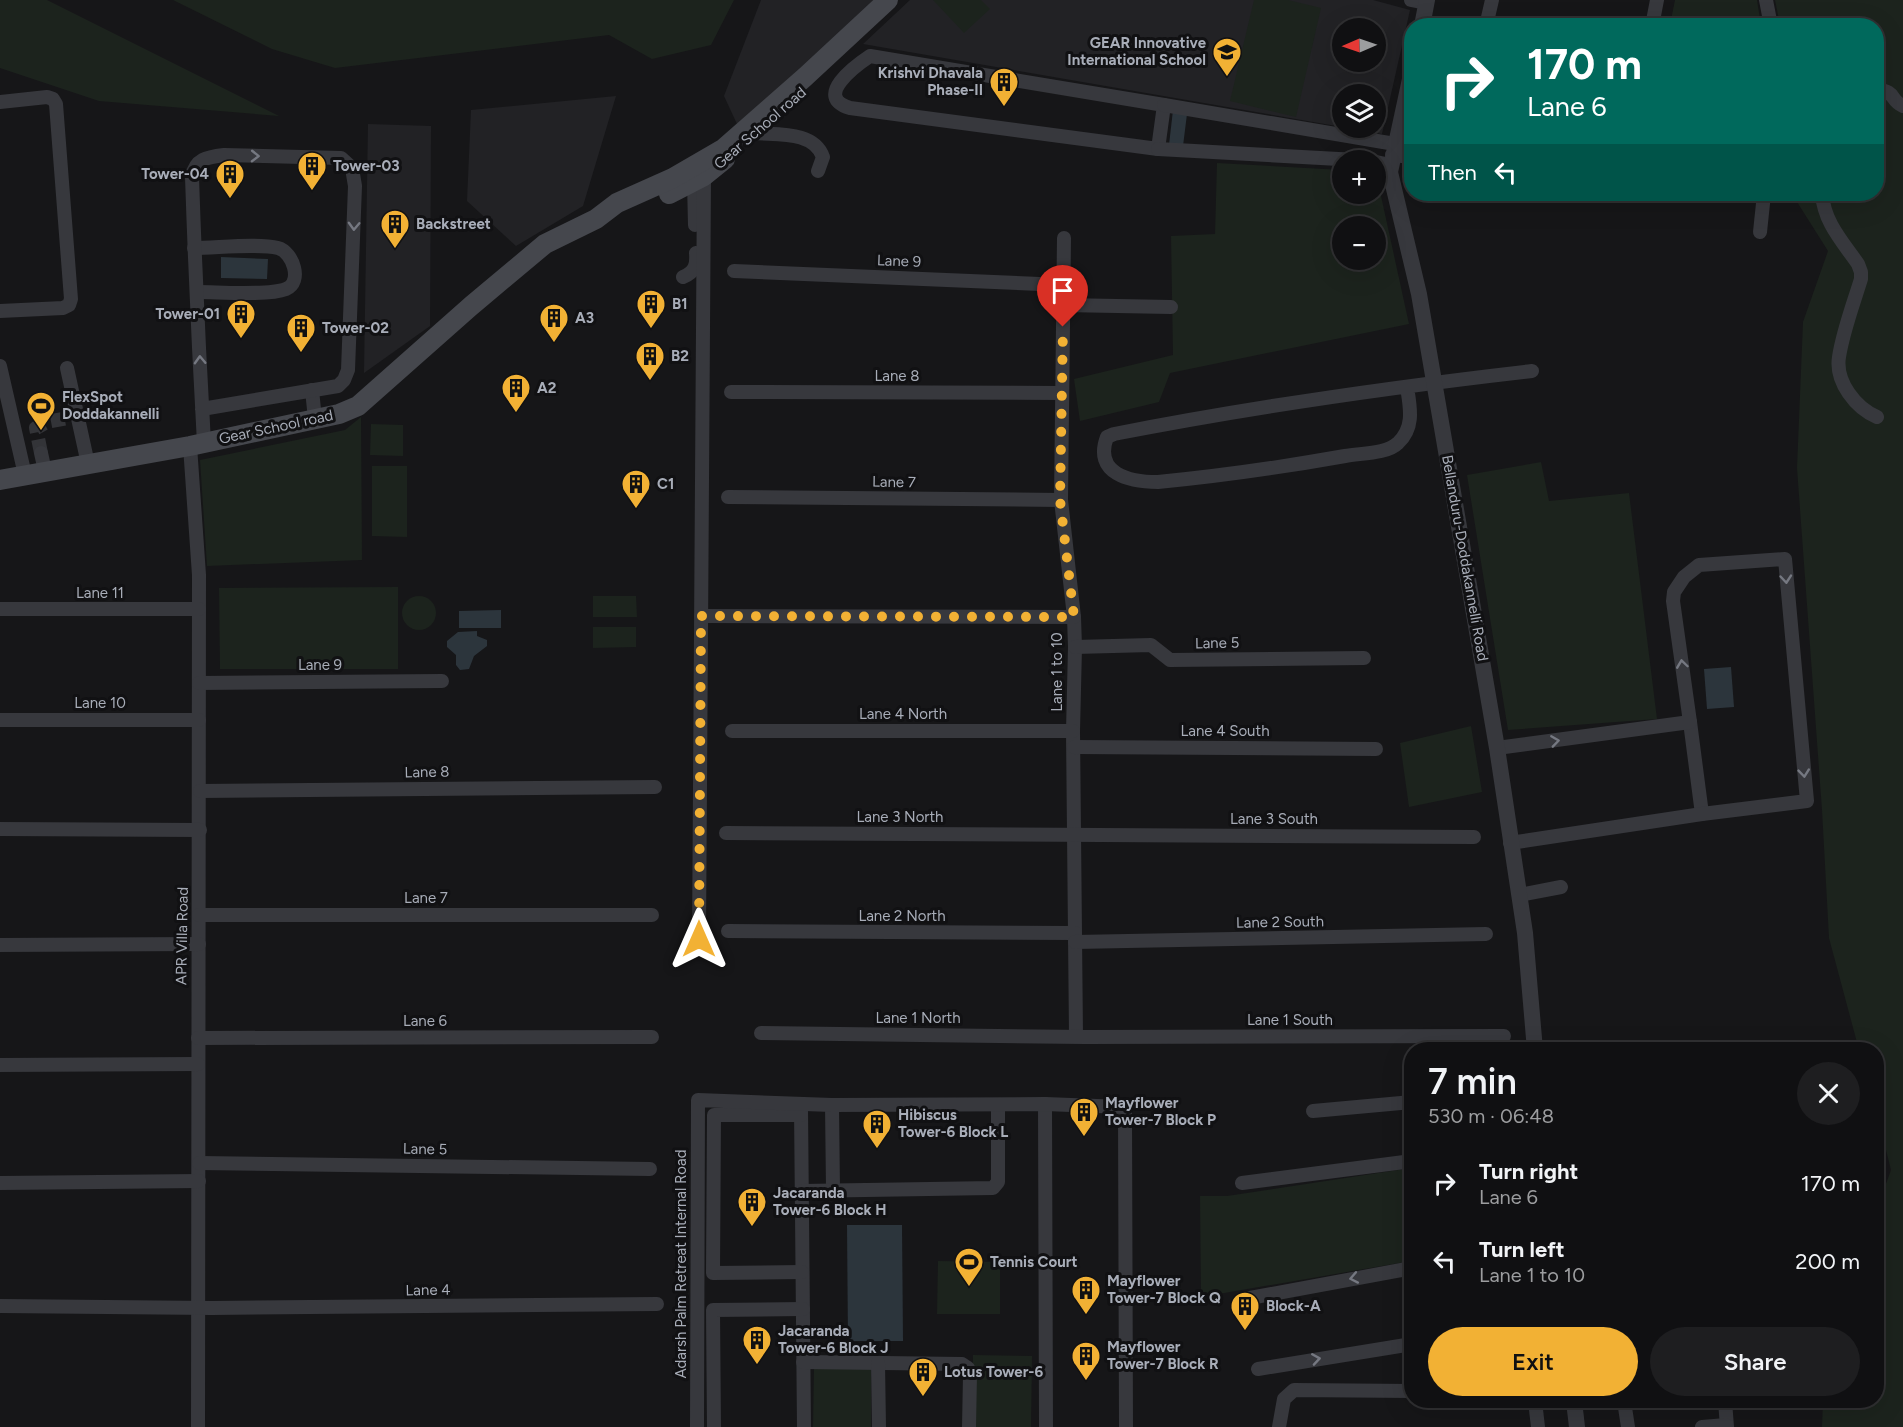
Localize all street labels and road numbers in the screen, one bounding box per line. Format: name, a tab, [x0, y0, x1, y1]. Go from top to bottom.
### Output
street label: Gear School road	[710, 83, 810, 173]
street label: Lane 9	[877, 251, 921, 271]
street label: Lane 8	[875, 367, 919, 385]
street label: Gear School road	[217, 406, 335, 448]
street label: Bellanduru-Doddakannelli Road	[1438, 453, 1492, 663]
street label: Lane 7	[872, 473, 916, 491]
street label: Lane 11	[76, 584, 124, 602]
street label: Lane 1 to 10	[1048, 632, 1066, 712]
street label: Lane 5	[1195, 634, 1239, 652]
street label: Lane 9	[298, 656, 342, 674]
street label: Lane 10	[74, 694, 126, 712]
street label: Lane 4 North	[859, 705, 947, 723]
street label: Lane 4 South	[1180, 722, 1270, 740]
street label: Lane 8	[404, 763, 450, 781]
street label: Lane 3 North	[856, 808, 944, 826]
street label: Lane 3 South	[1230, 810, 1318, 828]
street label: APR Villa Road	[172, 887, 192, 985]
street label: Lane 7	[404, 889, 448, 907]
street label: Lane 2 North	[858, 907, 946, 925]
street label: Lane 2 South	[1236, 912, 1324, 932]
street label: Lane 1 North	[875, 1009, 961, 1027]
street label: Lane 1 South	[1247, 1011, 1333, 1029]
street label: Lane 6	[403, 1012, 448, 1030]
street label: Lane 5	[403, 1140, 447, 1158]
street label: Adarsh Palm Retreat Internal Road	[672, 1149, 690, 1379]
street label: Lane 4	[405, 1281, 451, 1299]

